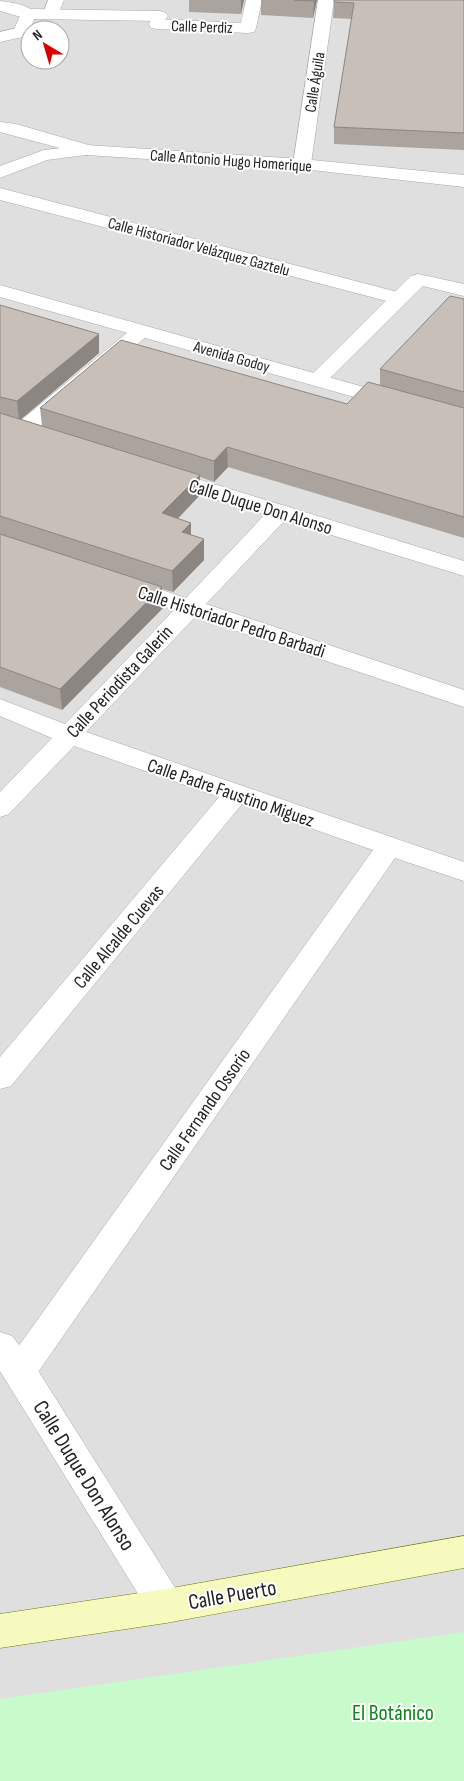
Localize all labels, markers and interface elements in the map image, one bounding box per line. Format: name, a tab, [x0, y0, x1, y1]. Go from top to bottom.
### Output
street label: Calle Perdiz	[171, 17, 233, 38]
north arrow	[20, 20, 70, 70]
text: N	[29, 26, 45, 44]
street label: Calle Águila	[301, 51, 330, 114]
street label: Calle Antonio Hugo Homerique	[149, 146, 312, 177]
street label: Calle Historiador Velázquez Gaztelu	[106, 214, 292, 281]
street label: Avenida Godoy	[190, 337, 272, 377]
street label: Calle Duque Don Alonso	[186, 475, 335, 540]
street label: Calle Historiador Pedro Barbadi	[135, 581, 328, 664]
street label: Calle Periodista Galerin	[62, 621, 178, 743]
street label: Calle Padre Faustino Miguez	[144, 754, 317, 833]
street label: Calle Alcalde Cuevas	[69, 880, 169, 994]
street label: Calle Fernando Ossorio	[155, 1044, 256, 1175]
street label: Calle Duque Don Alonso	[27, 1396, 141, 1556]
street label: Calle Puerto	[186, 1574, 278, 1616]
park label: El Botánico	[352, 1700, 434, 1727]

